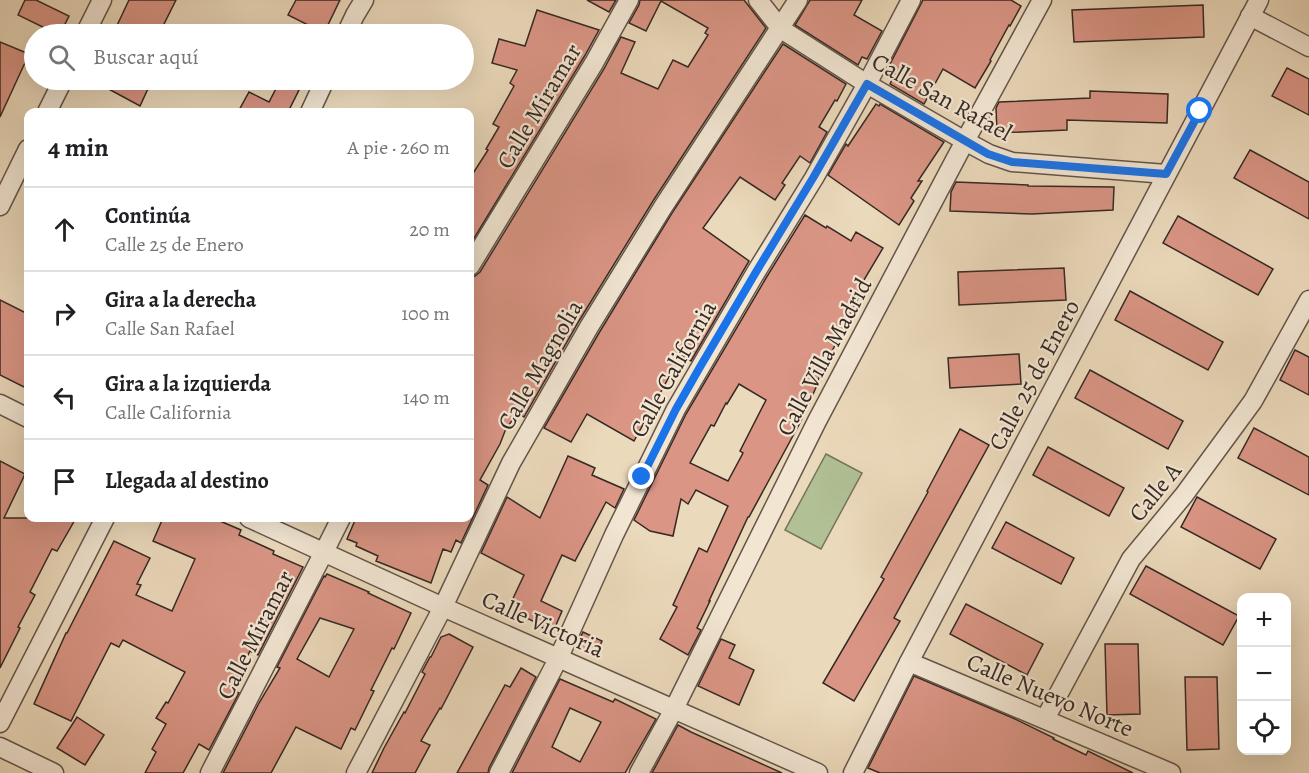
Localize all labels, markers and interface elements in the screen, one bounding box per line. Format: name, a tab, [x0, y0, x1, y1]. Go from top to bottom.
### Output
search box	[24, 24, 474, 90]
street label: Calle Miramar	[489, 37, 589, 175]
icon: search	[45, 41, 78, 74]
text: Buscar aquí	[93, 42, 199, 72]
street label: Calle San Rafael	[866, 45, 1018, 149]
route start	[1186, 97, 1212, 123]
text: 4 min	[48, 130, 109, 165]
text: A pie · 260 m	[347, 134, 450, 161]
text: Continúa	[105, 201, 191, 231]
icon: ahead	[48, 213, 81, 246]
text: 20 m	[409, 216, 450, 243]
text: Calle 25 de Enero	[105, 231, 244, 258]
street label: Calle Villa Madrid	[769, 272, 879, 442]
text: Gira a la derecha	[105, 285, 256, 315]
street label: Calle Magnolia	[490, 293, 591, 436]
street label: Calle California	[622, 294, 724, 443]
street label: Calle 25 de Enero	[981, 294, 1087, 456]
icon: right	[48, 297, 81, 330]
text: 100 m	[401, 300, 450, 327]
text: Calle San Rafael	[105, 315, 235, 342]
text: Gira a la izquierda	[105, 369, 271, 399]
icon: left	[48, 381, 81, 414]
text: 140 m	[403, 384, 450, 411]
text: Calle California	[105, 399, 232, 426]
street label: Calle A	[1121, 455, 1189, 528]
route end	[628, 463, 654, 489]
icon: arrive	[48, 465, 81, 498]
text: Llegada al destino	[105, 466, 269, 496]
street label: Calle Miramar	[209, 565, 301, 705]
street label: Calle Victoria	[477, 583, 610, 666]
map controls	[1237, 593, 1291, 755]
button: +	[1237, 593, 1291, 647]
street label: Calle Nuevo Norte	[962, 645, 1138, 745]
button: −	[1237, 647, 1291, 701]
button: locate	[1237, 701, 1291, 755]

